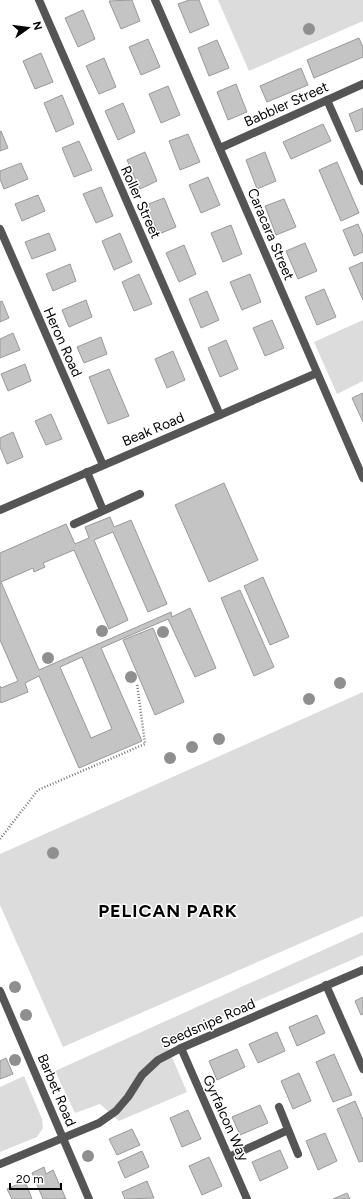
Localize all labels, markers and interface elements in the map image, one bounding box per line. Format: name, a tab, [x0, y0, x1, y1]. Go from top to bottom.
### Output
north arrow	[8, 8, 48, 48]
text: N	[30, 20, 45, 31]
street label: Babbler Street	[242, 78, 331, 131]
street label: Roller Street	[117, 163, 164, 241]
street label: Caracara Street	[243, 186, 298, 283]
street label: Heron Road	[40, 305, 85, 380]
street label: Beak Road	[120, 409, 187, 450]
district label: PELICAN PARK	[98, 900, 238, 922]
street label: Seedsnipe Road	[158, 995, 258, 1052]
street label: Barbet Road	[34, 1051, 79, 1129]
street label: Gyrfalcon Way	[199, 1073, 252, 1164]
scale bar	[10, 1165, 61, 1191]
text: 20 m	[16, 1172, 44, 1186]

